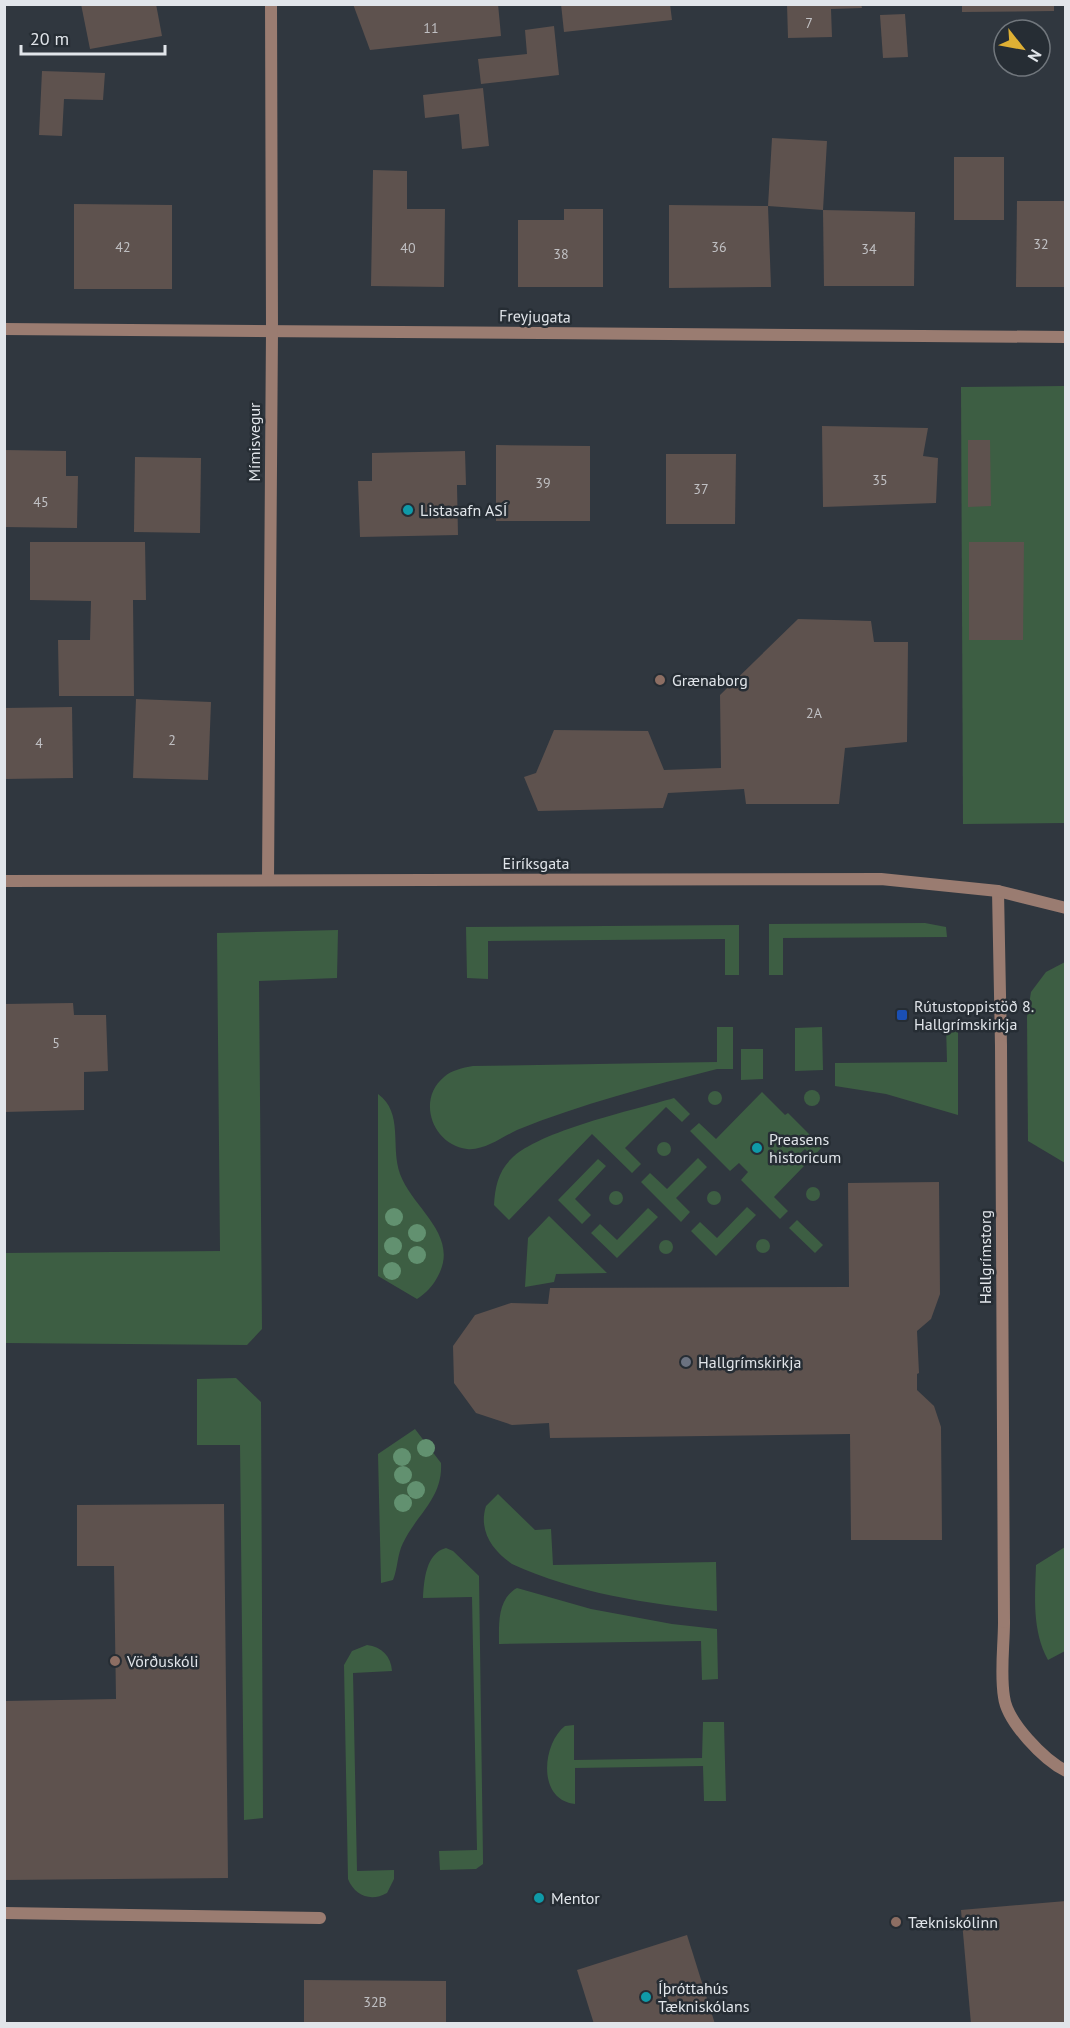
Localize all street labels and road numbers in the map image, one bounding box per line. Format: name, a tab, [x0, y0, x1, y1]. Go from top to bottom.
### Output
street label: Freyjugata	[499, 305, 571, 327]
street label: Mímisvegur	[244, 402, 264, 482]
street label: Eiríksgata	[503, 853, 569, 873]
street label: Hallgrímstorg	[975, 1210, 995, 1304]

